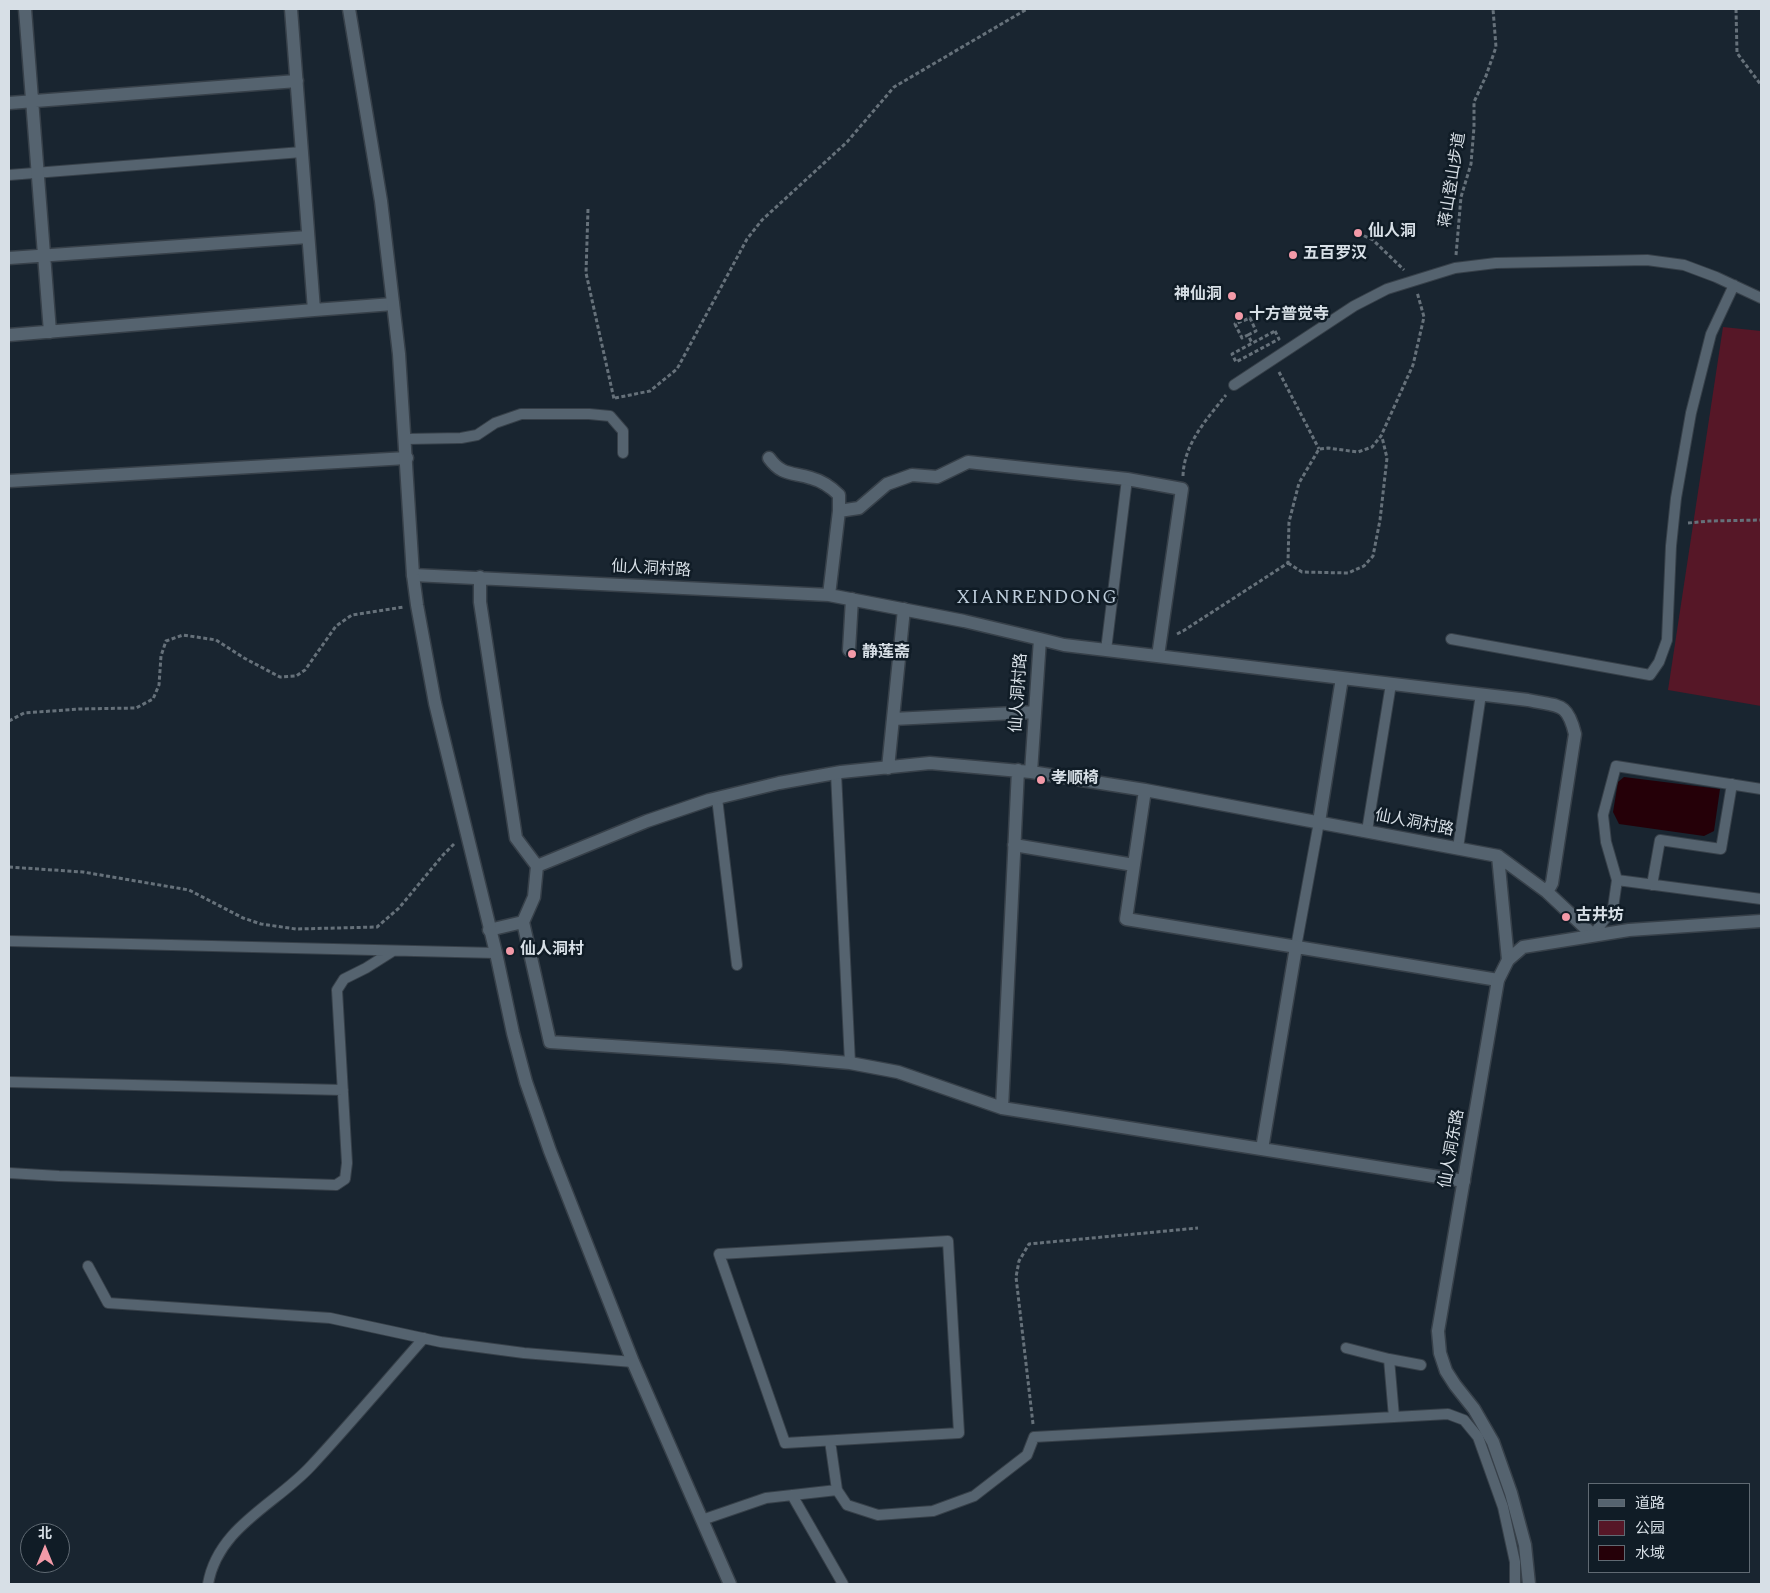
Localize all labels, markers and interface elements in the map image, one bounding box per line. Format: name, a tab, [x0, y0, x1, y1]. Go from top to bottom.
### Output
street label: 蒋山登山步道	[1437, 131, 1471, 229]
place label: 仙人洞	[1368, 223, 1416, 243]
marker: 仙人洞	[1352, 227, 1364, 239]
place label: 五百罗汉	[1303, 245, 1367, 265]
marker: 五百罗汉	[1287, 249, 1299, 261]
place label: 神仙洞	[1174, 286, 1222, 306]
marker: 神仙洞	[1226, 290, 1238, 302]
place label: 十方普觉寺	[1249, 306, 1329, 326]
marker: 十方普觉寺	[1233, 310, 1245, 322]
street label: 仙人洞村路	[611, 558, 691, 582]
district label: XIANRENDONG	[955, 588, 1119, 610]
place label: 静莲斋	[862, 644, 910, 664]
marker: 静莲斋	[846, 648, 858, 660]
street label: 仙人洞村路	[1008, 652, 1032, 734]
place label: 孝顺椅	[1051, 770, 1099, 790]
marker: 孝顺椅	[1035, 774, 1047, 786]
street label: 仙人洞村路	[1373, 807, 1455, 841]
place label: 古井坊	[1576, 907, 1624, 927]
marker: 古井坊	[1560, 911, 1572, 923]
place label: 仙人洞村	[520, 941, 584, 961]
marker: 仙人洞村	[504, 945, 516, 957]
street label: 仙人洞东路	[1437, 1108, 1469, 1190]
legend	[1588, 1483, 1750, 1573]
text: 道路	[1635, 1492, 1665, 1515]
text: 公园	[1635, 1517, 1665, 1540]
north arrow	[20, 1523, 70, 1573]
text: 北	[38, 1523, 52, 1544]
text: 水域	[1635, 1542, 1665, 1565]

